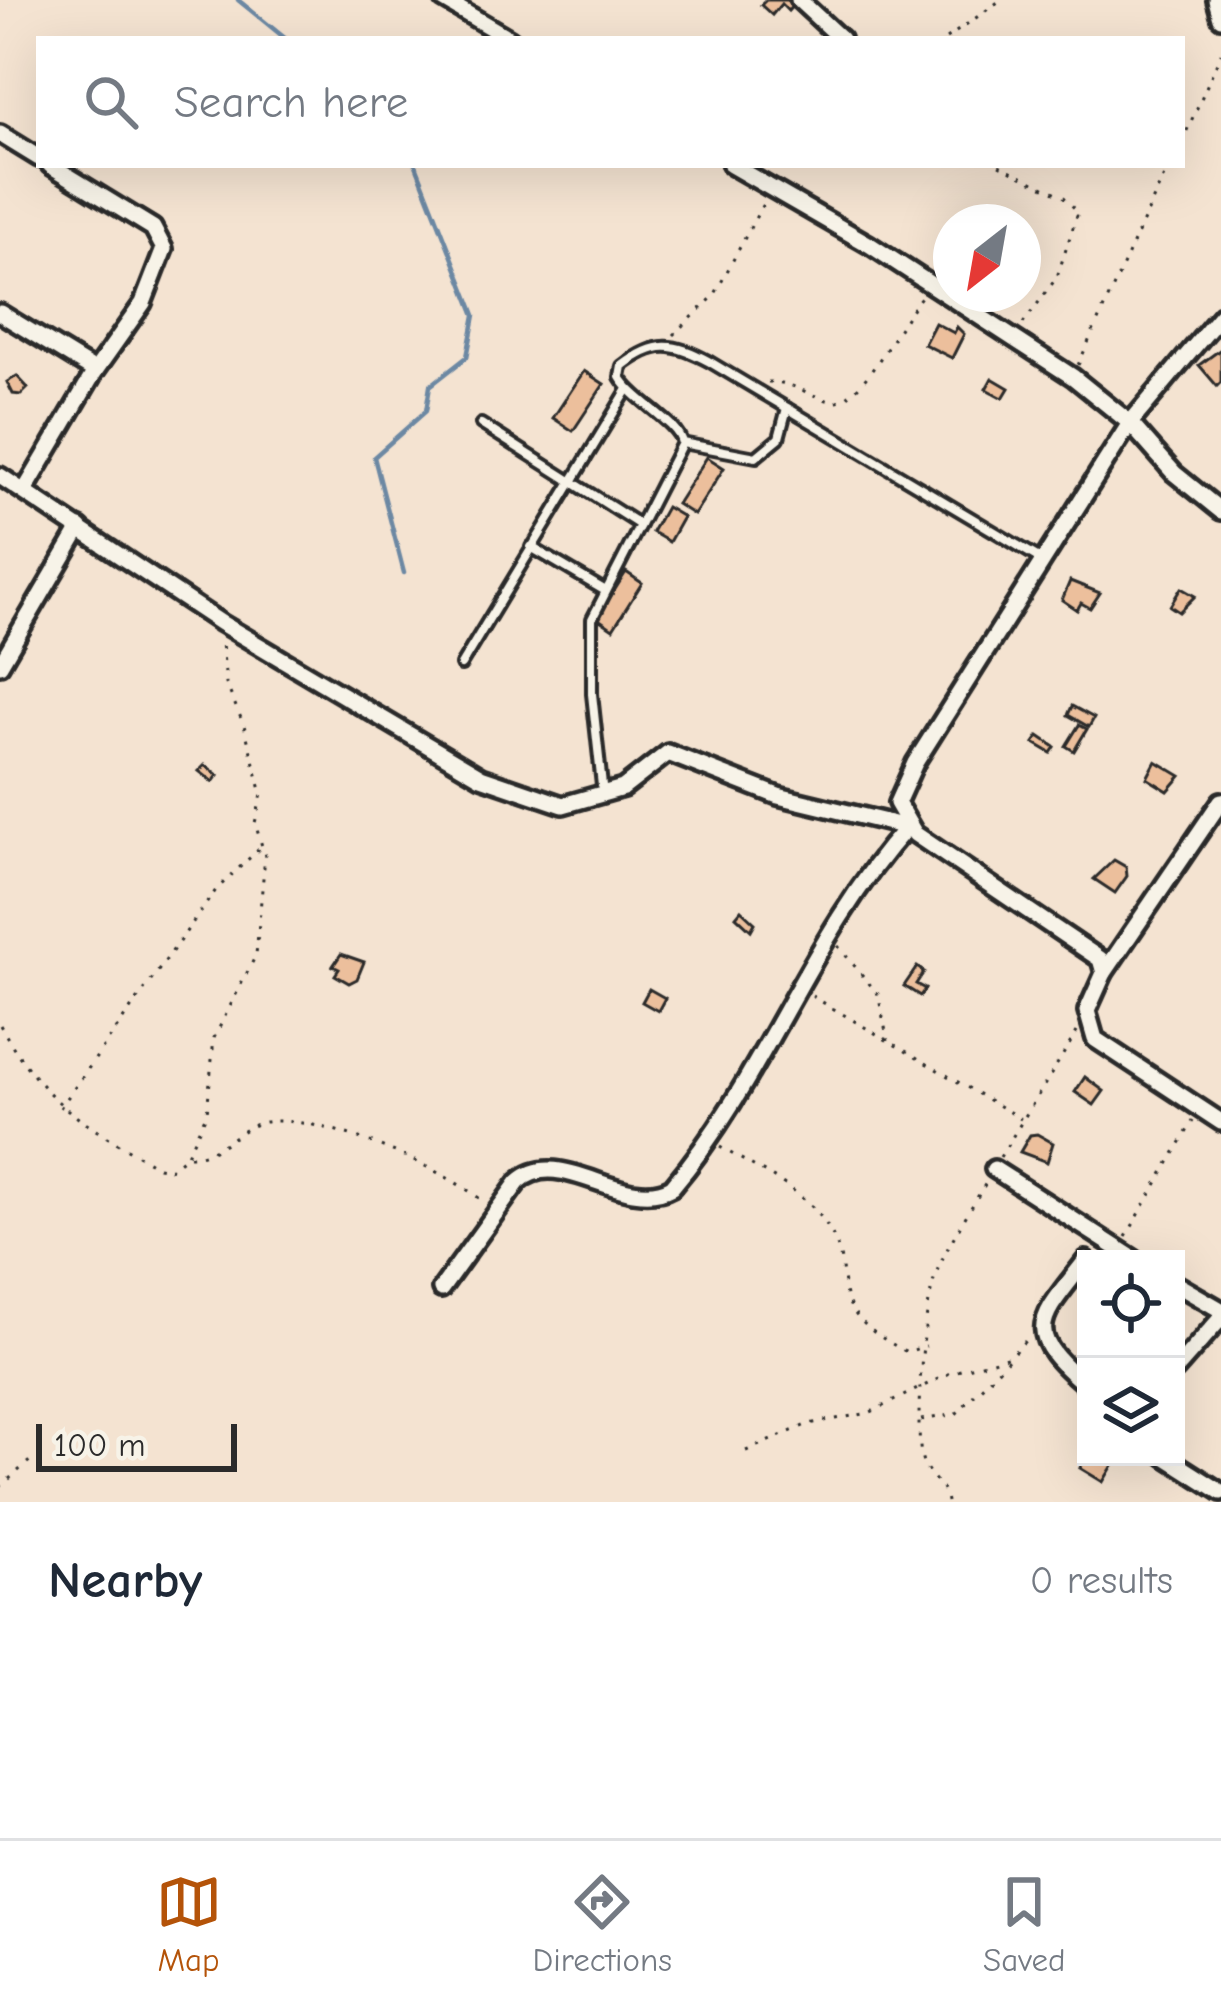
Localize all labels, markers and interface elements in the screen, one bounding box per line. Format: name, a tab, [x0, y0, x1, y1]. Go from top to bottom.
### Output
search box	[36, 36, 1185, 168]
icon: search	[78, 69, 144, 135]
text: Search here	[174, 76, 408, 128]
north arrow	[933, 204, 1041, 312]
map controls	[1077, 1250, 1185, 1466]
button: locate	[1077, 1250, 1185, 1358]
button: layers	[1077, 1358, 1185, 1466]
scale bar	[36, 1418, 237, 1471]
text: 100 m	[54, 1426, 146, 1464]
text: Nearby	[48, 1551, 202, 1610]
text: 0 results	[1030, 1558, 1173, 1603]
tab: Map	[156, 1869, 222, 1979]
tab: Directions	[533, 1869, 672, 1979]
tab: Saved	[983, 1869, 1065, 1979]

